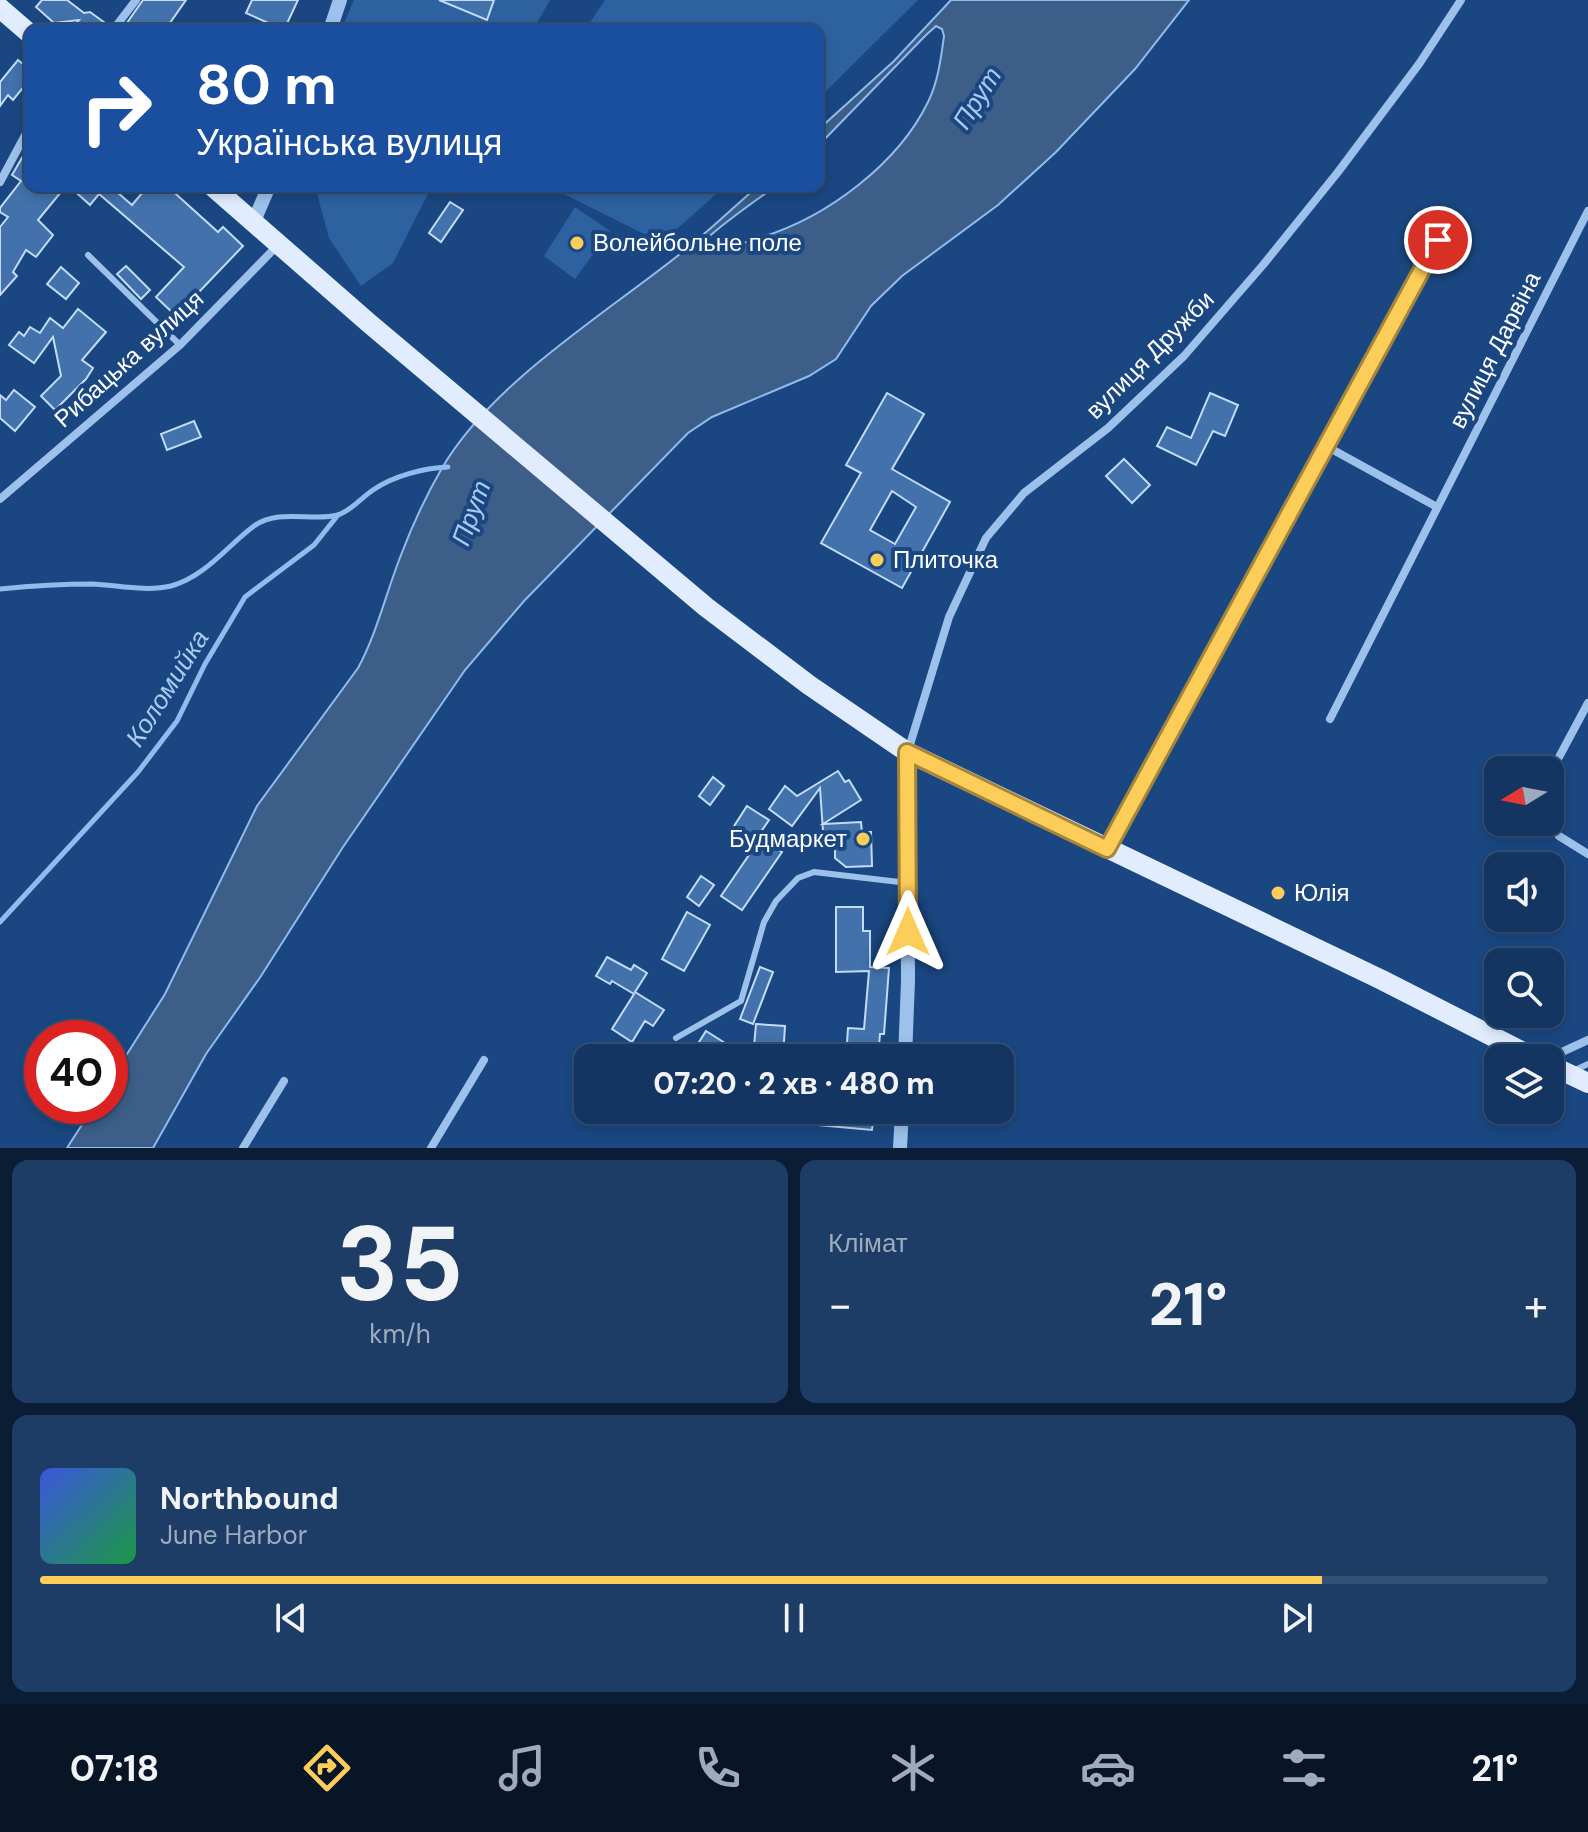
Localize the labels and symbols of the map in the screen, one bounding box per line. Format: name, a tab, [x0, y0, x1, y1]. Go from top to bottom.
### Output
water label: Прут	[945, 61, 1009, 135]
pin	[1404, 206, 1472, 274]
place label: Волейбольне поле	[593, 227, 802, 258]
marker: Волейбольне поле	[568, 234, 586, 252]
street label: вулиця Дарвіна	[1442, 266, 1548, 433]
street label: Рибацька вулиця	[47, 283, 210, 434]
street label: вулиця Дружби	[1079, 284, 1220, 425]
water label: Прут	[444, 476, 498, 550]
place label: Плиточка	[893, 544, 999, 575]
marker: Плиточка	[868, 551, 886, 569]
water label: Коломийка	[118, 623, 216, 753]
north arrow	[1484, 756, 1564, 836]
place label: Будмаркет	[729, 823, 847, 854]
marker: Будмаркет	[854, 830, 872, 848]
place label: Юлія	[1294, 877, 1350, 908]
marker: Юлія	[1269, 884, 1287, 902]
position arrow	[866, 890, 950, 974]
speed limit sign: 40	[24, 1020, 128, 1124]

